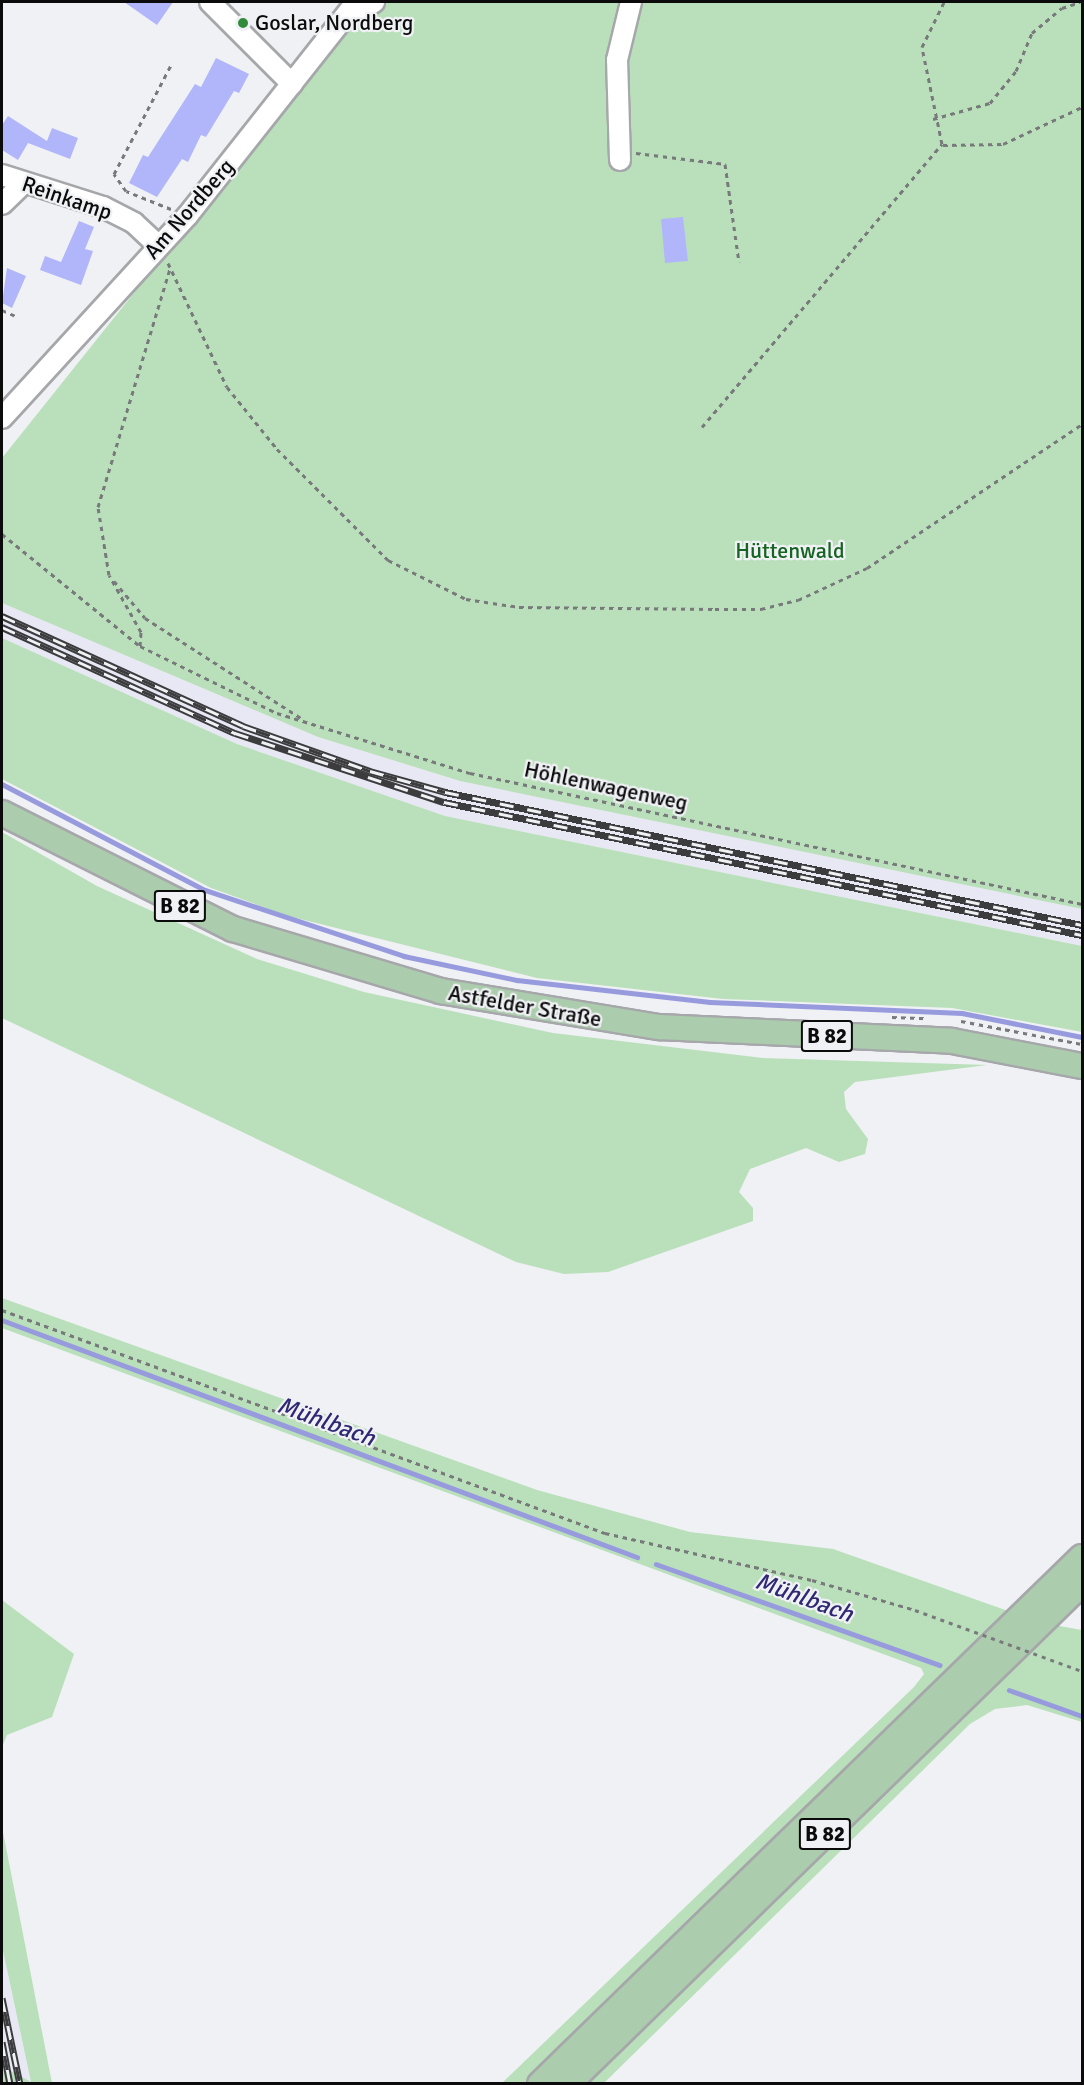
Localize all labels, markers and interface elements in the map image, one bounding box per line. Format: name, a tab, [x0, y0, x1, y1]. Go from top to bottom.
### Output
place label: Goslar, Nordberg	[255, 10, 413, 36]
marker: Goslar, Nordberg	[236, 16, 250, 30]
street label: Am Nordberg	[138, 154, 240, 264]
street label: Reinkamp	[19, 170, 115, 226]
park label: Hüttenwald	[735, 538, 845, 564]
street label: Höhlenwagenweg	[522, 756, 690, 816]
road number: B 82	[153, 888, 207, 924]
street label: Astfelder Straße	[446, 980, 604, 1032]
road number: B 82	[800, 1018, 854, 1054]
water label: Mühlbach	[273, 1391, 379, 1453]
water label: Mühlbach	[751, 1567, 857, 1629]
road number: B 82	[798, 1816, 852, 1852]

